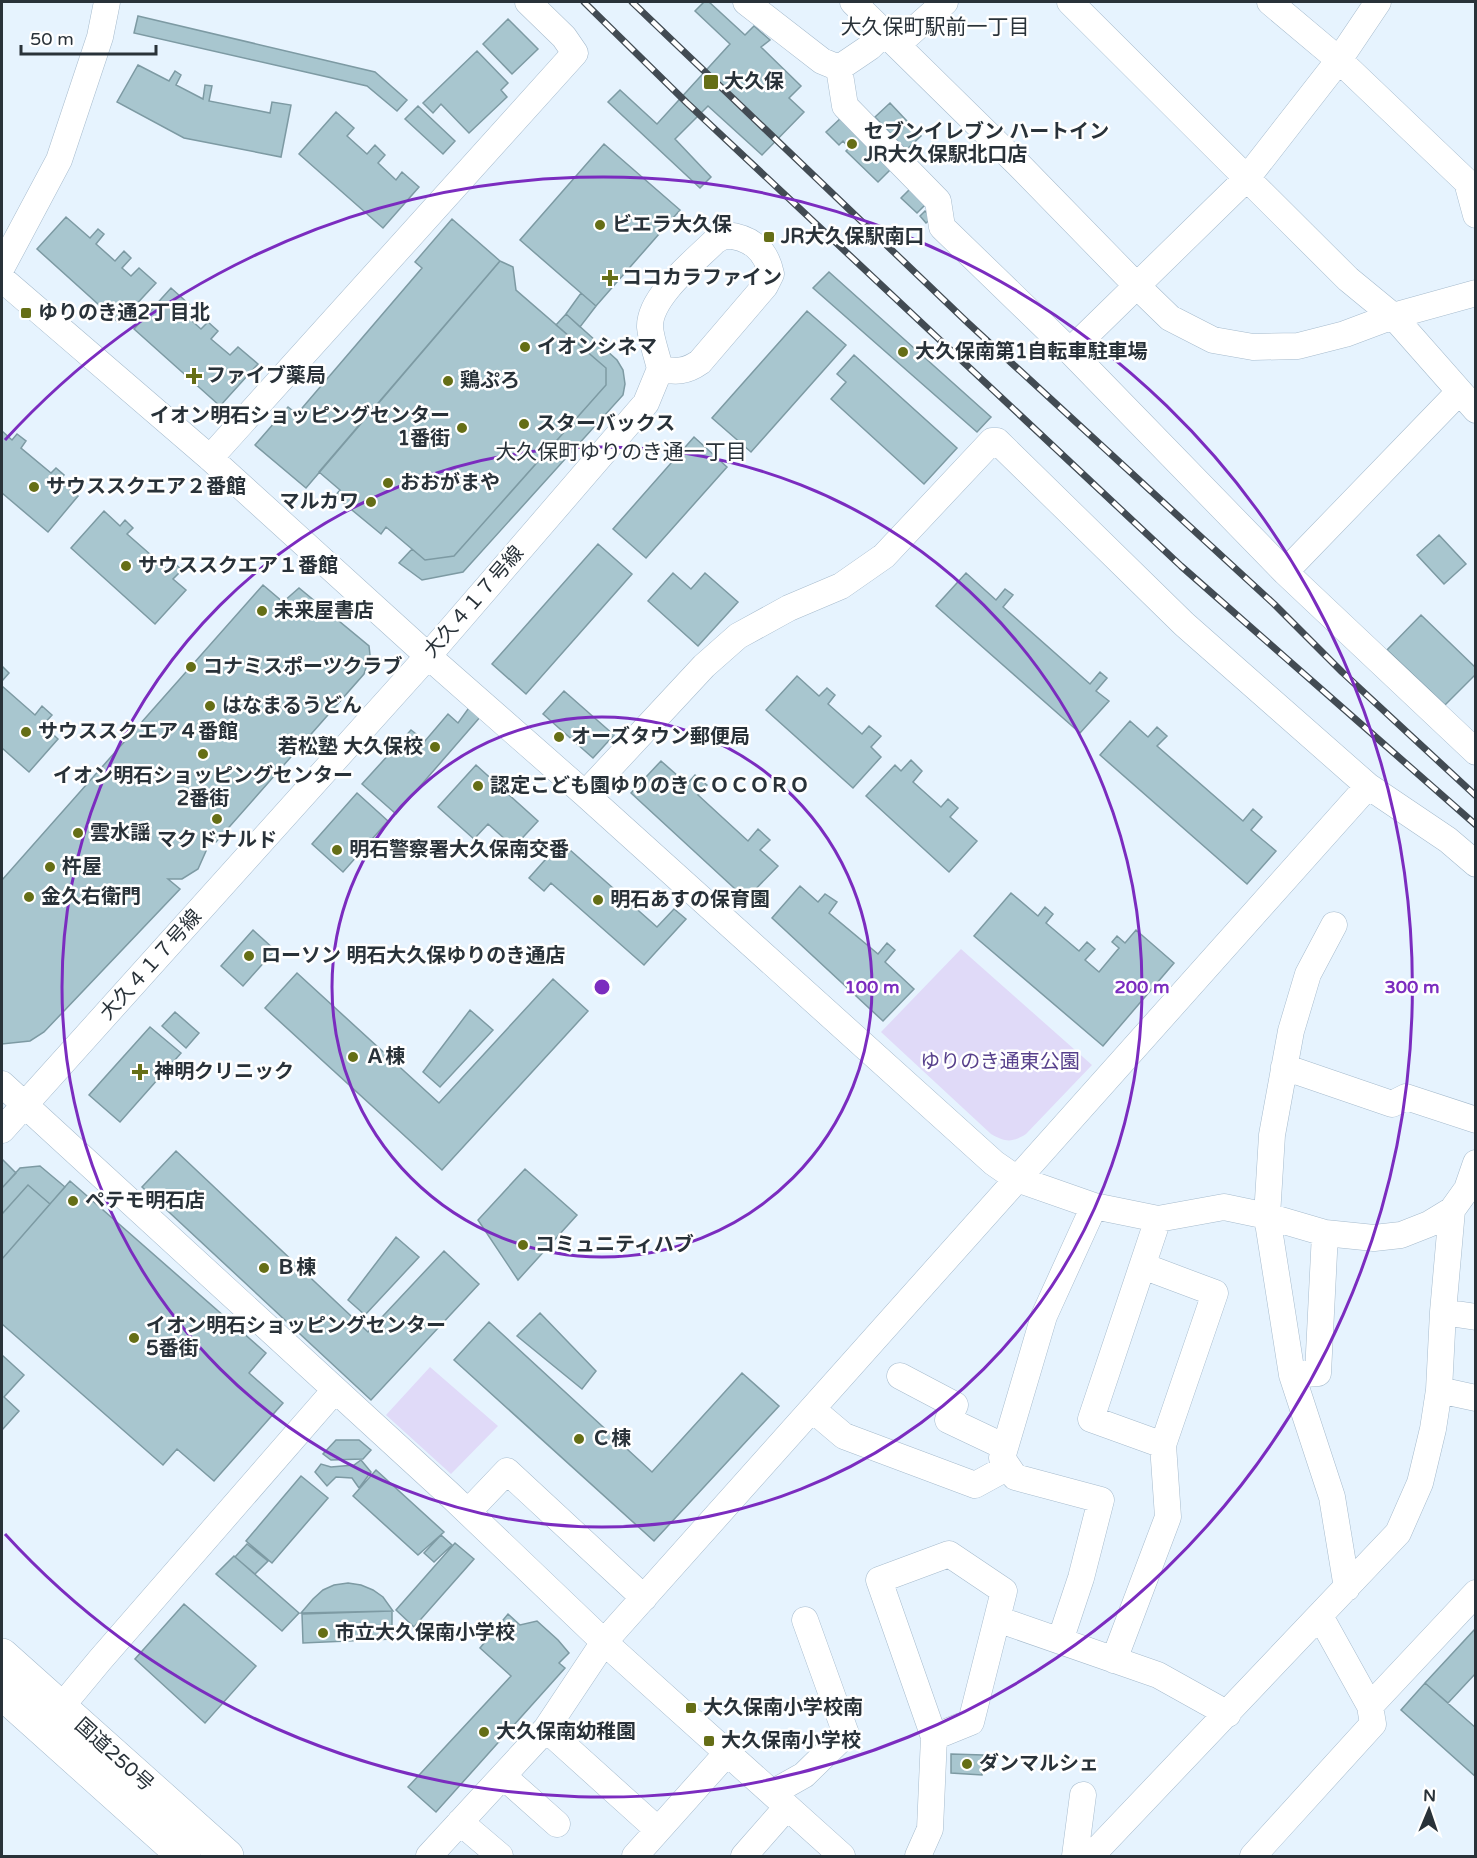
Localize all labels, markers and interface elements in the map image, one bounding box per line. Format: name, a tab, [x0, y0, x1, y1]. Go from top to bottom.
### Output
district label: 大久保町駅前一丁目	[841, 15, 1030, 40]
scale bar	[21, 18, 156, 56]
text: 50 m	[30, 28, 74, 50]
place label: 大久保	[724, 70, 784, 94]
marker: 大久保	[702, 73, 720, 91]
place label: セブンイレブン ハートイン JR大久保駅北口店	[863, 120, 1109, 167]
marker: セブンイレブン ハートイン JR大久保駅北口店	[845, 137, 859, 151]
place label: ビエラ大久保	[612, 213, 732, 237]
marker: ビエラ大久保	[593, 218, 607, 232]
place label: JR大久保駅南口	[780, 225, 925, 249]
marker: JR大久保駅南口	[762, 230, 776, 244]
place label: ココカラファイン	[622, 266, 782, 290]
marker: ココカラファイン	[603, 271, 617, 285]
place label: ゆりのき通2丁目北	[38, 301, 210, 325]
marker: ゆりのき通2丁目北	[19, 306, 33, 320]
place label: イオンシネマ	[537, 335, 657, 359]
marker: イオンシネマ	[518, 340, 532, 354]
place label: 大久保南第1自転車駐車場	[915, 340, 1148, 364]
marker: 大久保南第1自転車駐車場	[896, 345, 910, 359]
place label: ファイブ薬局	[206, 364, 326, 388]
marker: ファイブ薬局	[187, 369, 201, 383]
place label: 鶏ぷろ	[460, 369, 520, 393]
marker: 鶏ぷろ	[441, 374, 455, 388]
place label: イオン明石ショッピングセンター 1番街	[150, 404, 450, 451]
place label: スターバックス	[536, 412, 675, 436]
marker: スターバックス	[517, 417, 531, 431]
marker: イオン明石ショッピングセンター 1番街	[455, 421, 469, 435]
district label: 大久保町ゆりのき通一丁目	[495, 440, 747, 465]
place label: おおがまや	[400, 471, 500, 495]
place label: サウススクエア２番館	[46, 475, 246, 499]
marker: おおがまや	[381, 476, 395, 490]
marker: サウススクエア２番館	[27, 480, 41, 494]
place label: マルカワ	[280, 490, 359, 514]
marker: マルカワ	[364, 495, 378, 509]
street label: 大久４１７号線	[419, 541, 529, 663]
place label: サウススクエア１番館	[138, 554, 338, 578]
marker: サウススクエア１番館	[119, 559, 133, 573]
place label: 未来屋書店	[274, 599, 374, 623]
marker: 未来屋書店	[255, 604, 269, 618]
place label: コナミスポーツクラブ	[203, 655, 403, 679]
marker: コナミスポーツクラブ	[184, 660, 198, 674]
place label: はなまるうどん	[222, 694, 362, 718]
marker: はなまるうどん	[203, 699, 217, 713]
place label: サウススクエア４番館	[38, 720, 238, 744]
marker: サウススクエア４番館	[19, 725, 33, 739]
place label: オーズタウン郵便局	[571, 725, 750, 749]
marker: オーズタウン郵便局	[552, 730, 566, 744]
place label: 若松塾 大久保校	[278, 735, 423, 759]
marker: 若松塾 大久保校	[428, 740, 442, 754]
marker: イオン明石ショッピングセンター 2番街	[196, 747, 210, 761]
place label: イオン明石ショッピングセンター 2番街	[53, 764, 353, 811]
place label: 認定こども園ゆりのきＣＯＣＯＲＯ	[490, 774, 809, 798]
marker: 認定こども園ゆりのきＣＯＣＯＲＯ	[471, 779, 485, 793]
marker: マクドナルド	[210, 812, 224, 826]
place label: 雲水謡	[90, 821, 150, 845]
marker: 雲水謡	[71, 826, 85, 840]
place label: マクドナルド	[157, 828, 277, 852]
place label: 明石警察署大久保南交番	[349, 838, 569, 862]
marker: 明石警察署大久保南交番	[330, 843, 344, 857]
place label: 杵屋	[62, 855, 102, 879]
marker: 杵屋	[43, 860, 57, 874]
place label: 金久右衛門	[41, 885, 141, 909]
place label: 明石あすの保育園	[610, 888, 770, 912]
marker: 金久右衛門	[22, 890, 36, 904]
marker: 明石あすの保育園	[591, 893, 605, 907]
street label: 大久４１７号線	[95, 905, 207, 1025]
place label: ローソン 明石大久保ゆりのき通店	[261, 944, 566, 968]
marker: ローソン 明石大久保ゆりのき通店	[242, 949, 256, 963]
text: 100 m	[844, 976, 900, 998]
text: 200 m	[1114, 976, 1170, 998]
text: 300 m	[1384, 976, 1440, 998]
centre of rings	[592, 977, 612, 997]
place label: Ａ棟	[365, 1045, 405, 1069]
marker: Ａ棟	[346, 1050, 360, 1064]
park label: ゆりのき通東公園	[920, 1050, 1080, 1074]
place label: 神明クリニック	[154, 1060, 294, 1084]
marker: 神明クリニック	[131, 1063, 149, 1081]
place label: ペテモ明石店	[85, 1189, 205, 1213]
marker: ペテモ明石店	[66, 1194, 80, 1208]
place label: コミュニティハブ	[535, 1233, 694, 1257]
marker: コミュニティハブ	[516, 1238, 530, 1252]
place label: Ｂ棟	[276, 1256, 316, 1280]
marker: Ｂ棟	[257, 1261, 271, 1275]
place label: イオン明石ショッピングセンター 5番街	[146, 1314, 446, 1361]
marker: イオン明石ショッピングセンター 5番街	[127, 1331, 141, 1345]
place label: Ｃ棟	[591, 1427, 631, 1451]
marker: Ｃ棟	[572, 1432, 586, 1446]
place label: 市立大久保南小学校	[335, 1621, 515, 1645]
marker: 市立大久保南小学校	[316, 1626, 330, 1640]
place label: 大久保南小学校南	[703, 1696, 863, 1720]
marker: 大久保南小学校南	[684, 1701, 698, 1715]
street label: 国道250号	[70, 1713, 158, 1797]
place label: 大久保南幼稚園	[496, 1720, 636, 1744]
marker: 大久保南幼稚園	[477, 1725, 491, 1739]
place label: 大久保南小学校	[721, 1729, 861, 1753]
marker: 大久保南小学校	[702, 1734, 716, 1748]
place label: ダンマルシェ	[979, 1752, 1099, 1776]
marker: ダンマルシェ	[960, 1757, 974, 1771]
north arrow	[1399, 1780, 1459, 1840]
text: N	[1423, 1786, 1436, 1806]

